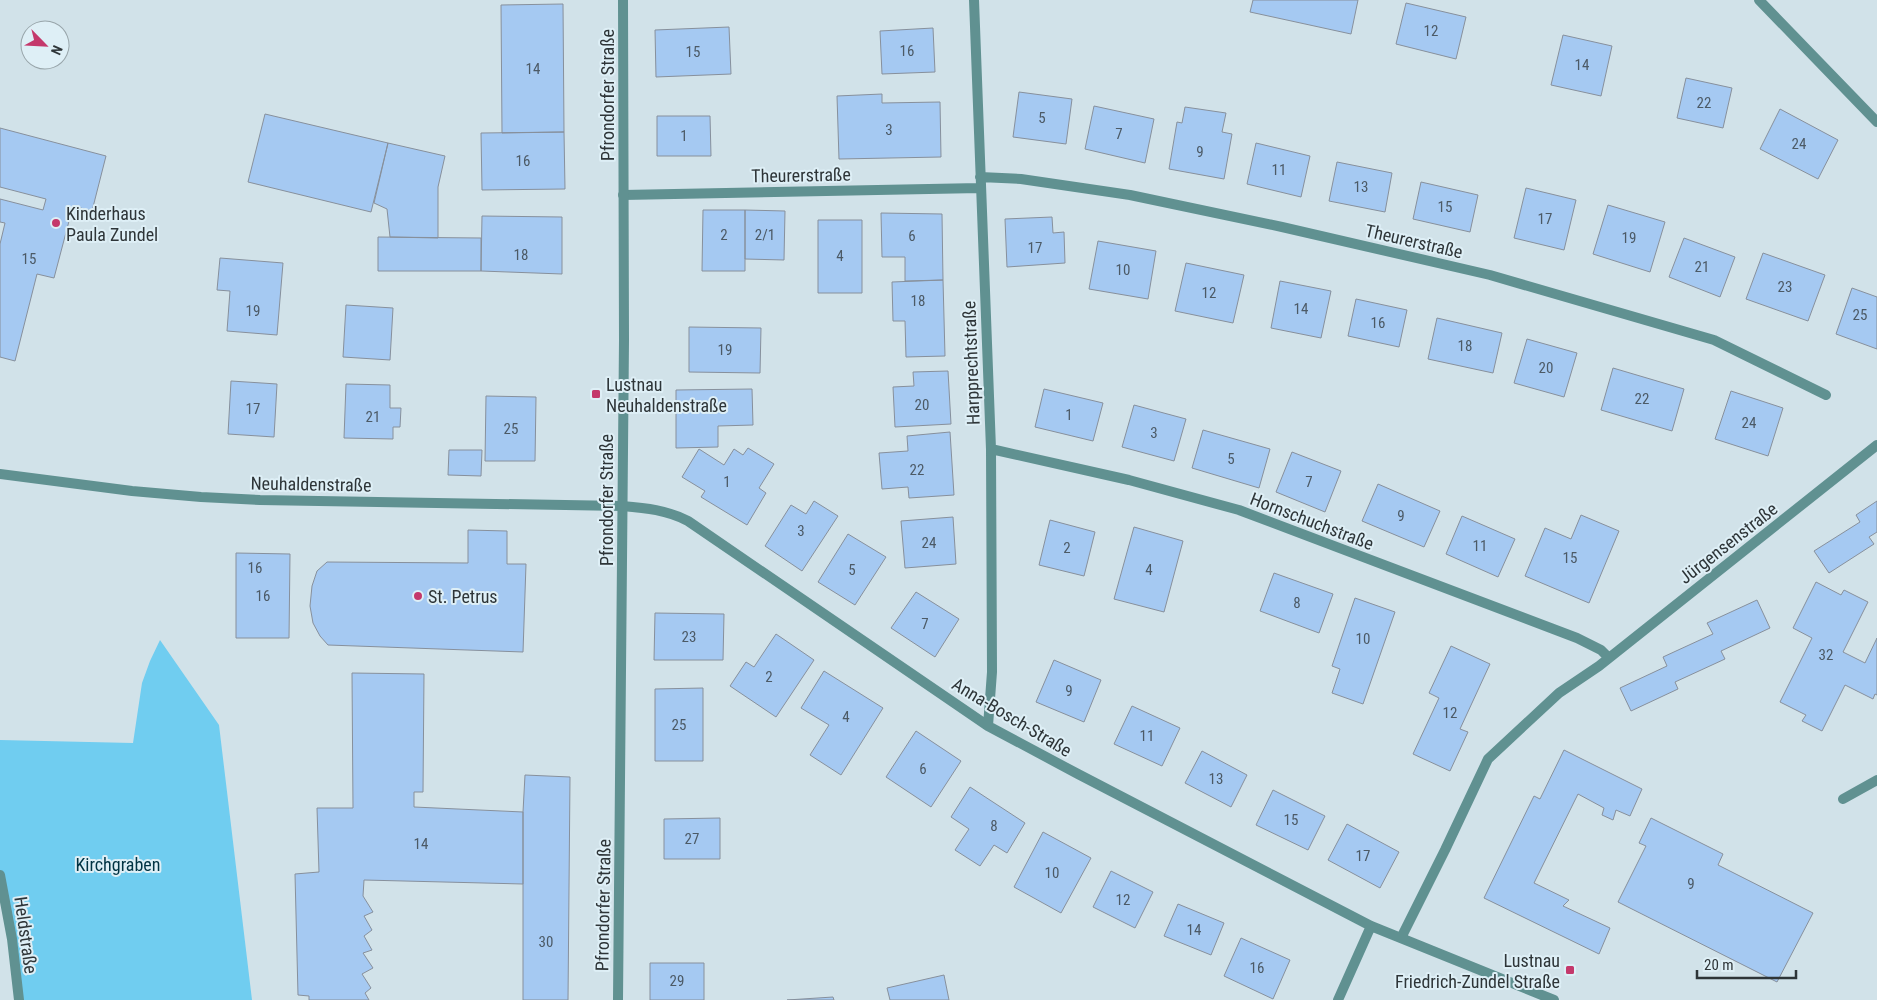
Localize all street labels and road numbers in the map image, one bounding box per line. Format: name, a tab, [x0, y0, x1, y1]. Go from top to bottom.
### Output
street label: Pfrondorfer Straße	[597, 29, 618, 161]
street label: Theurerstraße	[751, 164, 851, 186]
street label: Theurerstraße	[1363, 220, 1465, 262]
street label: Harpprechtstraße	[958, 301, 984, 425]
street label: Pfrondorfer Straße	[596, 434, 617, 566]
street label: Neuhaldenstraße	[250, 472, 372, 496]
street label: Hornschuchstraße	[1247, 488, 1377, 554]
street label: Jürgensenstraße	[1675, 498, 1781, 588]
street label: Anna-Bosch-Straße	[948, 673, 1076, 761]
street label: Pfrondorfer Straße	[591, 839, 615, 971]
street label: Heldstraße	[10, 895, 42, 975]

